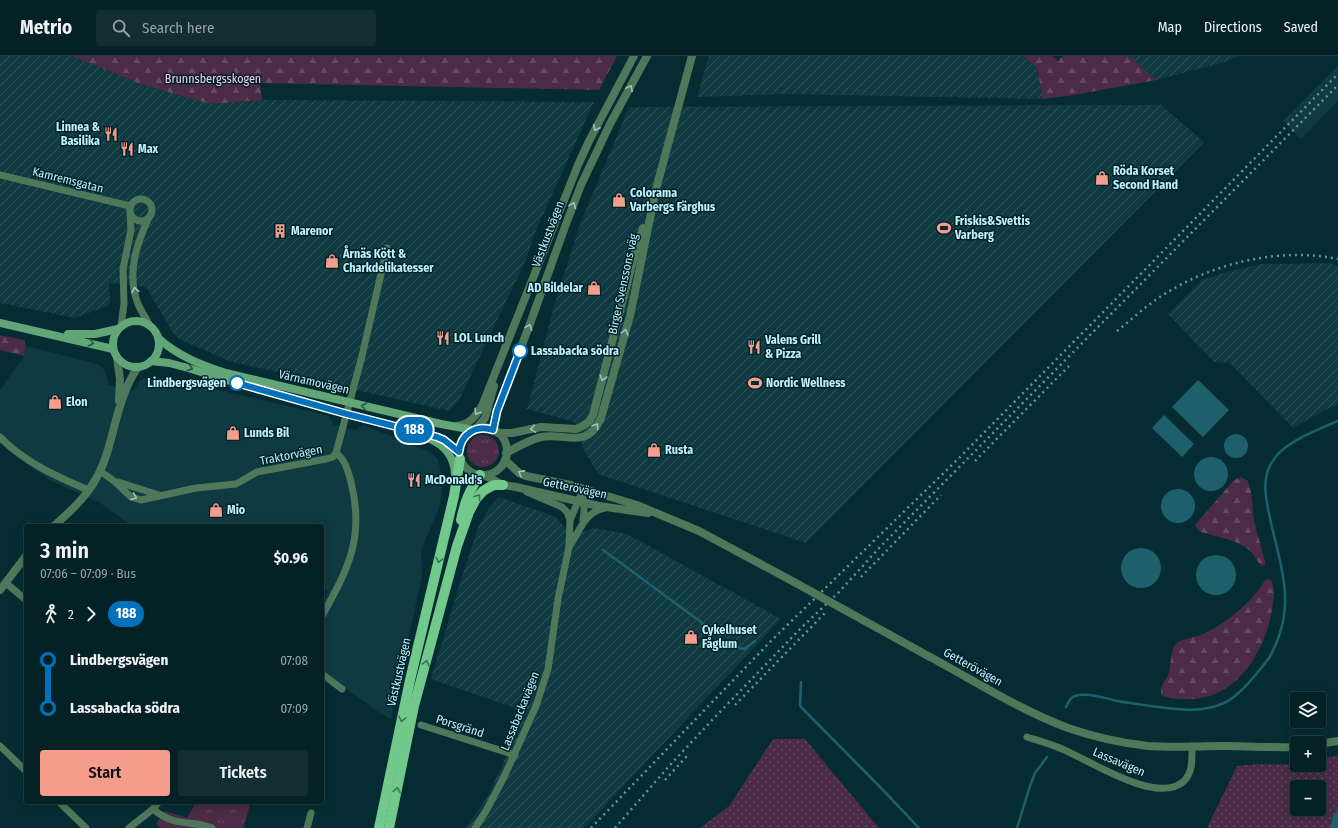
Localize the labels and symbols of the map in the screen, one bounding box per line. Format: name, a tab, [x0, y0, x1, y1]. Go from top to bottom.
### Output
park label: Brunnsbergsskogen	[165, 72, 261, 86]
one-way arrow	[625, 85, 632, 92]
place label: Linnea & Basilika	[56, 120, 101, 148]
one-way arrow	[593, 123, 601, 131]
restaurant icon: Linnea & Basilika	[103, 126, 119, 142]
restaurant icon: Max	[119, 141, 135, 157]
place label: Max	[138, 142, 159, 156]
street label: Kamremsgatan	[31, 164, 105, 196]
place label: Röda Korset Second Hand	[1113, 164, 1178, 192]
shop icon: Röda Korset Second Hand	[1094, 170, 1110, 186]
place label: Colorama Varbergs Färghus	[629, 186, 716, 214]
shop icon: Colorama Varbergs Färghus	[611, 192, 627, 208]
street label: Västkustvägen	[529, 199, 567, 269]
one-way arrow	[569, 201, 577, 208]
place label: Friskis&Svettis Varberg	[954, 214, 1031, 242]
sports icon: Friskis&Svettis Varberg	[936, 220, 952, 236]
building icon: Marenor	[272, 223, 288, 239]
place label: Marenor	[291, 224, 333, 238]
street label: Birger Svenssons väg	[605, 232, 641, 336]
place label: Årnäs Kött & Charkdelikatesser	[342, 245, 434, 275]
shop icon: Årnäs Kött & Charkdelikatesser	[324, 253, 340, 269]
shop icon: AD Bildelar	[586, 280, 602, 296]
place label: AD Bildelar	[527, 281, 584, 295]
one-way arrow	[131, 287, 140, 293]
one-way arrow	[524, 324, 533, 331]
one-way arrow	[620, 329, 629, 336]
restaurant icon: LOL Lunch	[435, 330, 451, 346]
place label: LOL Lunch	[454, 331, 504, 345]
place label: Valens Grill & Pizza	[764, 333, 822, 361]
one-way arrow	[88, 339, 94, 347]
restaurant icon: Valens Grill & Pizza	[746, 339, 762, 355]
marker: Lassabacka södra	[512, 343, 528, 359]
place label: Lassabacka södra	[531, 344, 619, 358]
one-way arrow	[186, 364, 193, 372]
street label: Värnamovägen	[277, 367, 351, 397]
marker: Lindbergsvägen	[229, 375, 245, 391]
one-way arrow	[599, 375, 607, 381]
sports icon: Nordic Wellness	[747, 375, 763, 391]
place label: Lindbergsvägen	[147, 376, 226, 390]
place label: Nordic Wellness	[766, 376, 846, 390]
shop icon: Elon	[47, 394, 63, 410]
place label: Elon	[66, 395, 88, 409]
one-way arrow	[361, 403, 367, 411]
one-way arrow	[475, 408, 482, 415]
line badge: 188	[391, 417, 437, 443]
one-way arrow	[591, 423, 599, 430]
one-way arrow	[530, 424, 537, 433]
shop icon: Lunds Bil	[225, 425, 241, 441]
place label: Lunds Bil	[244, 426, 290, 440]
street label: Traktorvägen	[259, 442, 323, 468]
shop icon: Rusta	[646, 442, 662, 458]
place label: Rusta	[665, 443, 693, 457]
one-way arrow	[518, 471, 526, 478]
restaurant icon: McDonald's	[406, 472, 422, 488]
place label: McDonald's	[425, 473, 483, 487]
street label: Getterövägen	[542, 474, 608, 502]
one-way arrow	[130, 493, 137, 501]
one-way arrow	[473, 495, 480, 502]
shop icon: Mio	[208, 502, 224, 518]
place label: Mio	[227, 503, 246, 517]
one-way arrow	[435, 557, 443, 563]
place label: Cykelhuset Fåglum	[702, 623, 758, 651]
shop icon: Cykelhuset Fåglum	[683, 629, 699, 645]
street label: Västkustvägen	[384, 636, 414, 708]
street label: Getterövägen	[941, 645, 1005, 689]
one-way arrow	[421, 660, 429, 666]
street label: Lassabackavägen	[498, 669, 542, 753]
street label: Porsgränd	[434, 712, 486, 740]
one-way arrow	[398, 715, 406, 722]
street label: Lassavägen	[1091, 745, 1147, 779]
one-way arrow	[392, 787, 400, 793]

